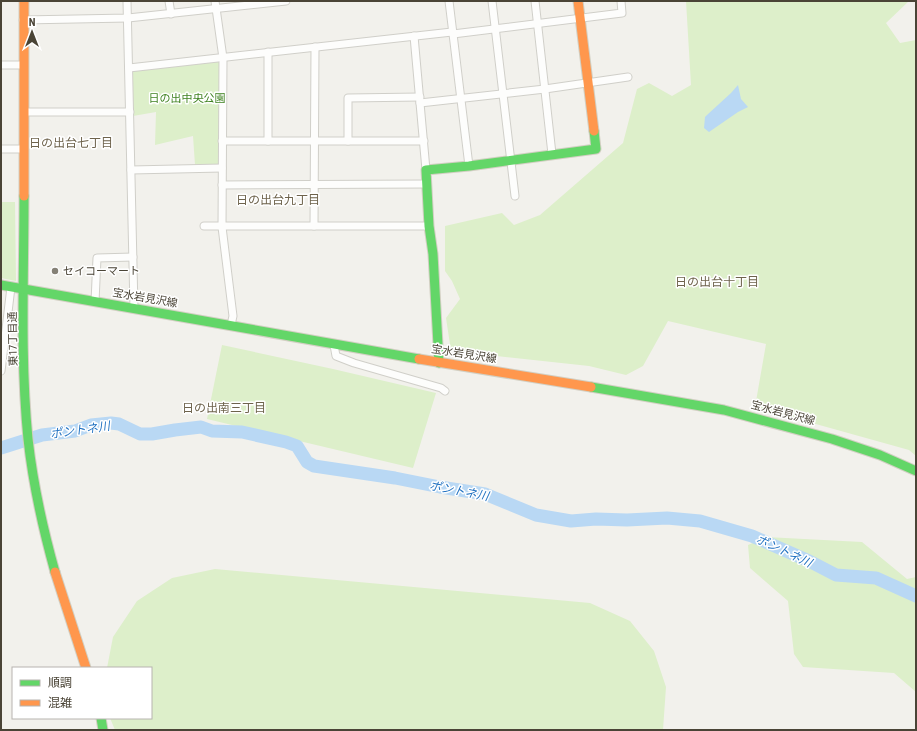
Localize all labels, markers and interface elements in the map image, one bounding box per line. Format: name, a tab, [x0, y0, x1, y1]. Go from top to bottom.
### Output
north arrow	[12, 12, 52, 52]
text: N	[29, 16, 36, 29]
park label: 日の出中央公園	[149, 92, 226, 105]
district label: 日の出台七丁目	[29, 136, 113, 150]
district label: 日の出台九丁目	[236, 193, 320, 207]
place label: セイコーマート	[63, 265, 140, 278]
marker: セイコーマート	[50, 266, 60, 276]
district label: 日の出台十丁目	[675, 275, 759, 289]
street label: 宝水岩見沢線	[111, 286, 179, 310]
street label: 東17丁目通	[6, 311, 20, 367]
street label: 宝水岩見沢線	[430, 342, 498, 366]
street label: 宝水岩見沢線	[749, 398, 817, 428]
district label: 日の出南三丁目	[182, 401, 266, 415]
water label: ポントネ川	[49, 419, 113, 441]
water label: ポントネ川	[428, 478, 492, 504]
water label: ポントネ川	[754, 532, 816, 571]
legend	[12, 667, 152, 719]
text: 順調	[48, 676, 72, 690]
text: 混雑	[48, 696, 72, 710]

